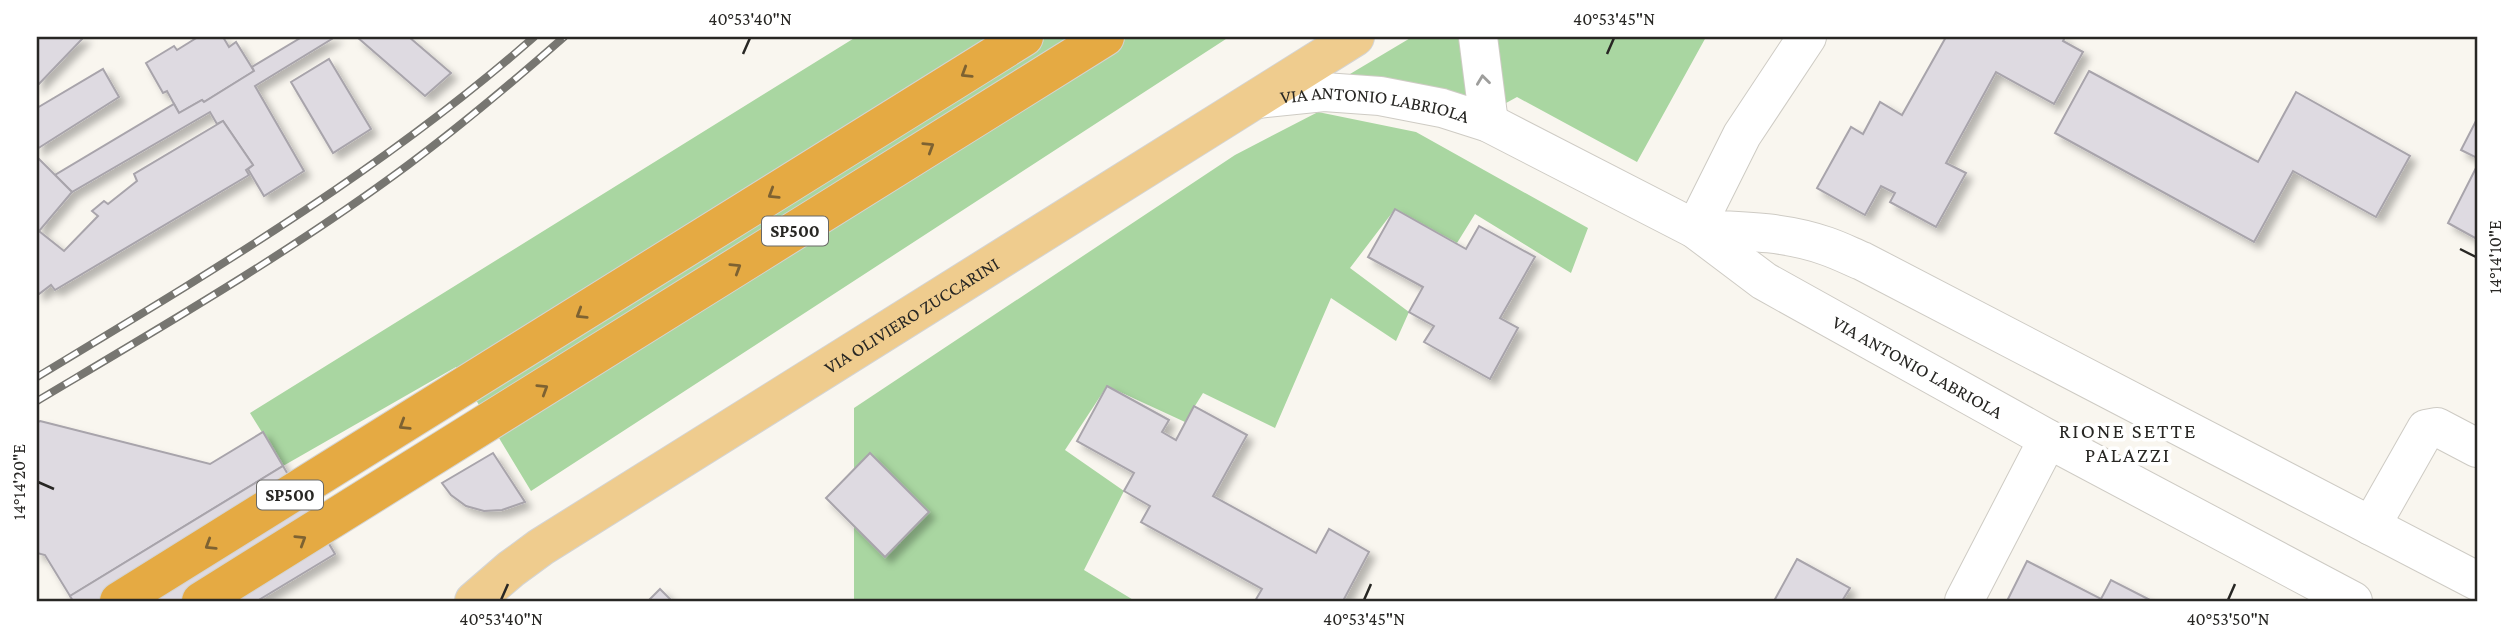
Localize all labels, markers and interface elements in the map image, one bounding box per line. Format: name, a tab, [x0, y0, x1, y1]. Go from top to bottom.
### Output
text: 40°53'40"N	[708, 9, 792, 29]
text: 40°53'45"N	[1573, 9, 1655, 29]
one-way arrow	[961, 64, 974, 77]
one-way arrow	[1476, 74, 1491, 86]
street label: VIA ANTONIO LABRIOLA	[1279, 82, 1472, 127]
one-way arrow	[921, 143, 934, 156]
one-way arrow	[768, 185, 781, 198]
road number: SP500	[762, 216, 828, 246]
text: 14°14'10"E	[2485, 220, 2505, 294]
street label: VIA OLIVIERO ZUCCARINI	[820, 253, 1003, 378]
one-way arrow	[728, 264, 741, 277]
one-way arrow	[575, 306, 588, 319]
street label: VIA ANTONIO LABRIOLA	[1829, 311, 2007, 423]
one-way arrow	[535, 385, 548, 398]
one-way arrow	[398, 416, 411, 429]
district label: RIONE SETTE PALAZZI	[2059, 419, 2197, 467]
text: 14°14'20"E	[9, 444, 29, 520]
road number: SP500	[257, 480, 323, 509]
one-way arrow	[293, 535, 306, 548]
one-way arrow	[205, 536, 218, 549]
text: 40°53'40"N	[459, 609, 543, 629]
text: 40°53'45"N	[1323, 609, 1405, 629]
text: 40°53'50"N	[2186, 609, 2270, 629]

